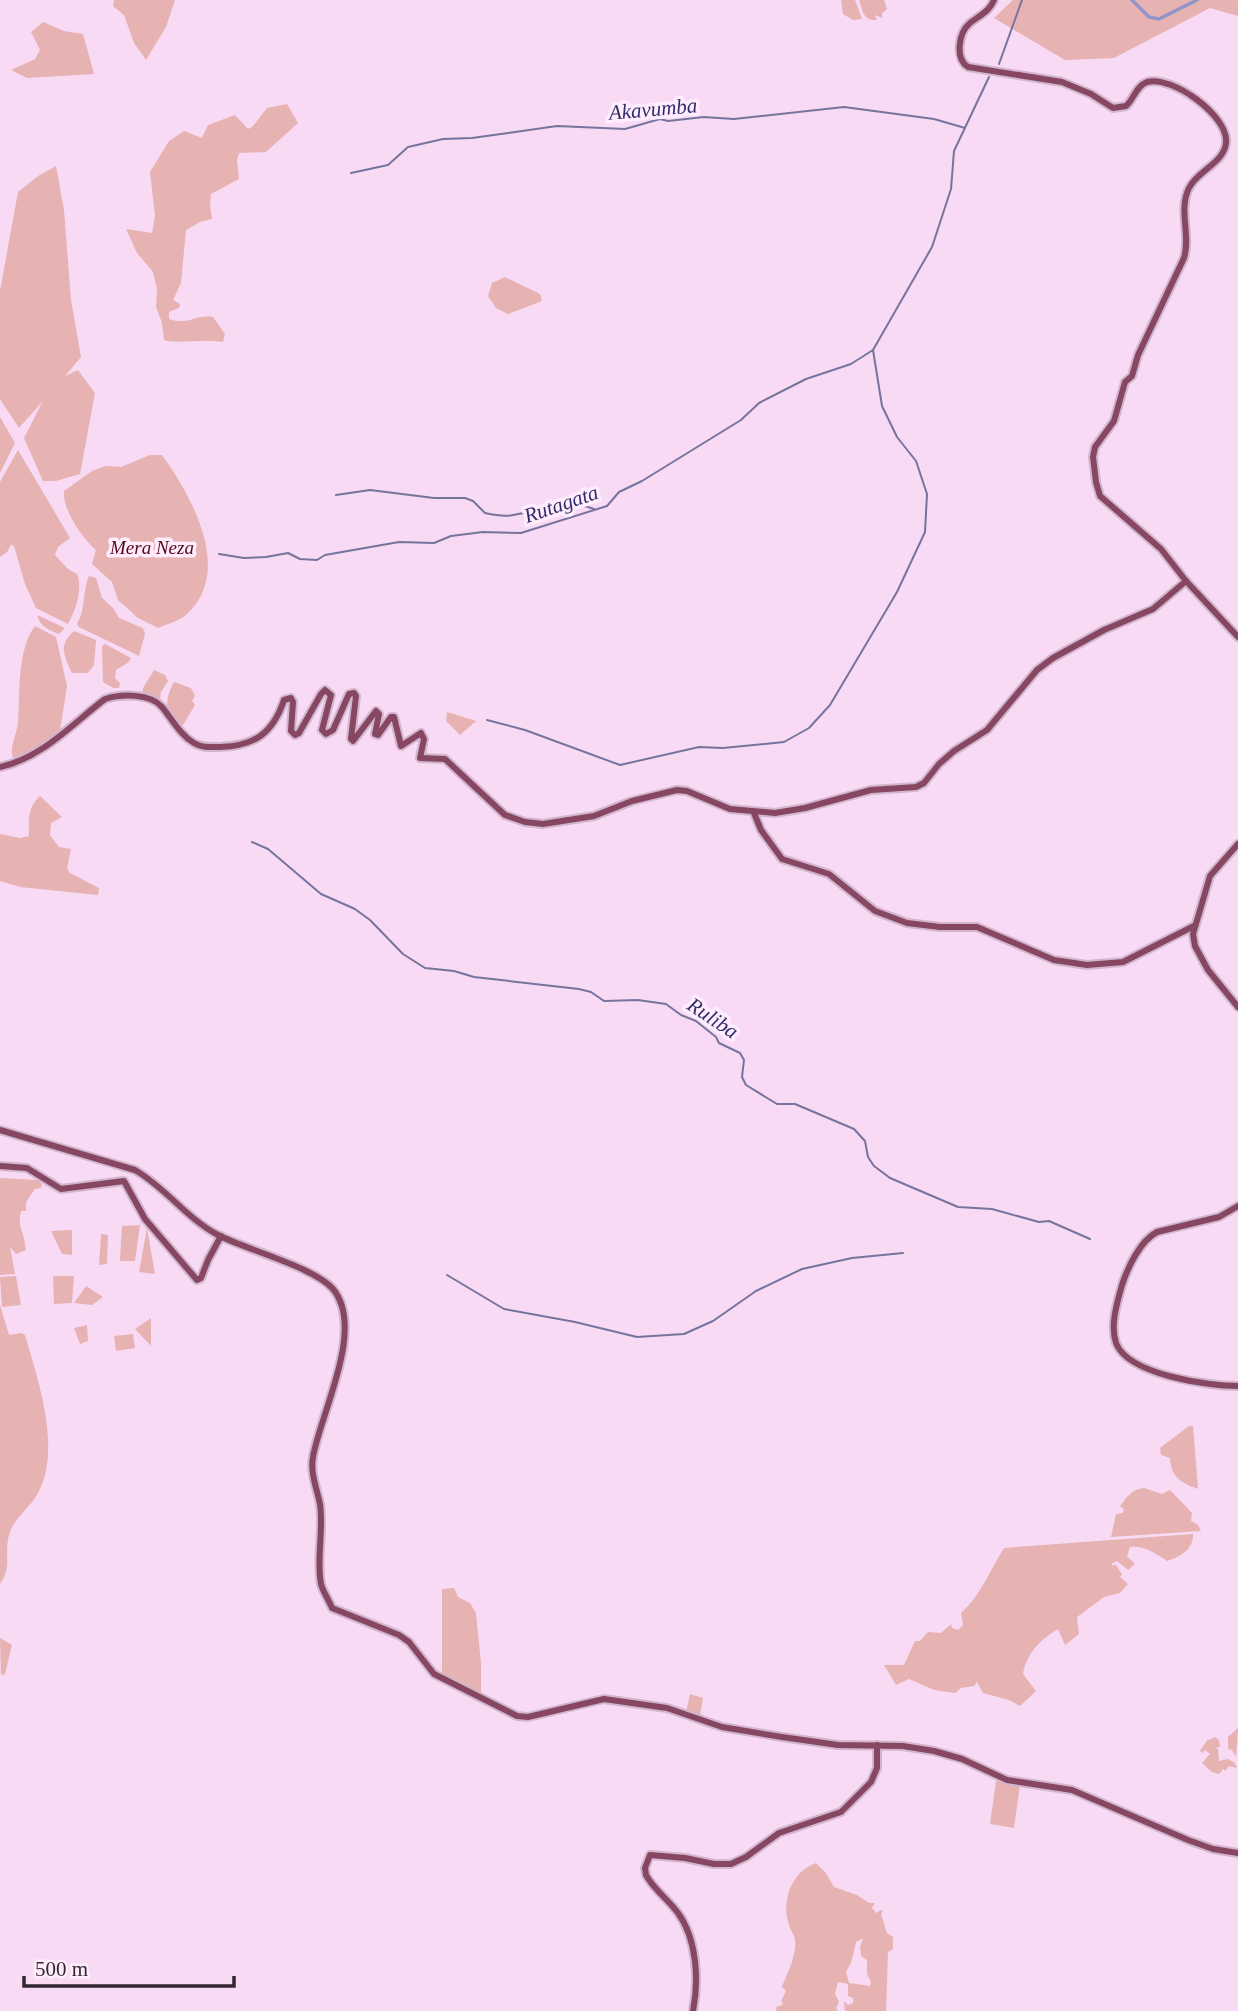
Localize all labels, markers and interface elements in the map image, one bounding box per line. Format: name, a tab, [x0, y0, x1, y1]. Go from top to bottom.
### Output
water label: Akavumba	[606, 93, 698, 125]
water label: Rutagata	[520, 480, 601, 528]
park label: Mera Neza	[109, 537, 194, 558]
water label: Ruliba	[682, 992, 743, 1044]
scale bar	[24, 1944, 234, 1988]
text: 500 m	[35, 1957, 88, 1981]

